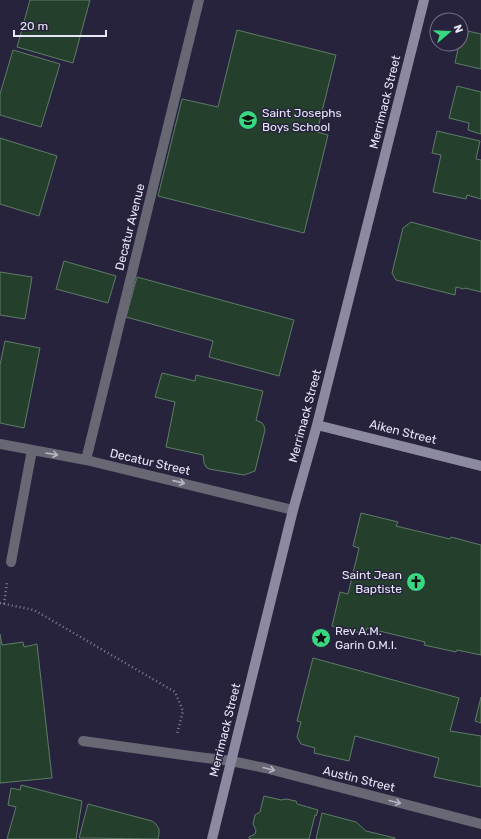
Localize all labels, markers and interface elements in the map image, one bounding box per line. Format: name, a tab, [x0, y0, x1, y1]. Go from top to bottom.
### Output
scale bar	[14, 12, 106, 38]
north arrow	[429, 12, 469, 52]
text: 20 m	[20, 19, 48, 33]
text: N	[451, 23, 465, 35]
street label: Merrimack Street	[367, 53, 403, 150]
place label: Saint Josephs Boys School	[262, 106, 342, 134]
school or university icon: Saint Josephs Boys School	[237, 109, 259, 131]
street label: Decatur Avenue	[112, 182, 148, 272]
street label: Merrimack Street	[286, 368, 324, 464]
street label: Aiken Street	[368, 417, 438, 447]
street label: Decatur Street	[108, 446, 192, 478]
one-way arrow	[45, 450, 58, 458]
one-way arrow	[172, 479, 185, 487]
place label: Saint Jean Baptiste	[342, 568, 402, 596]
church icon: Saint Jean Baptiste	[405, 571, 427, 593]
place label: Rev A.M. Garin O.M.I.	[335, 624, 397, 652]
place icon: Rev A.M. Garin O.M.I.	[310, 627, 332, 649]
street label: Merrimack Street	[207, 681, 243, 778]
street label: Austin Street	[322, 763, 397, 795]
one-way arrow	[262, 766, 275, 774]
one-way arrow	[388, 798, 401, 806]

